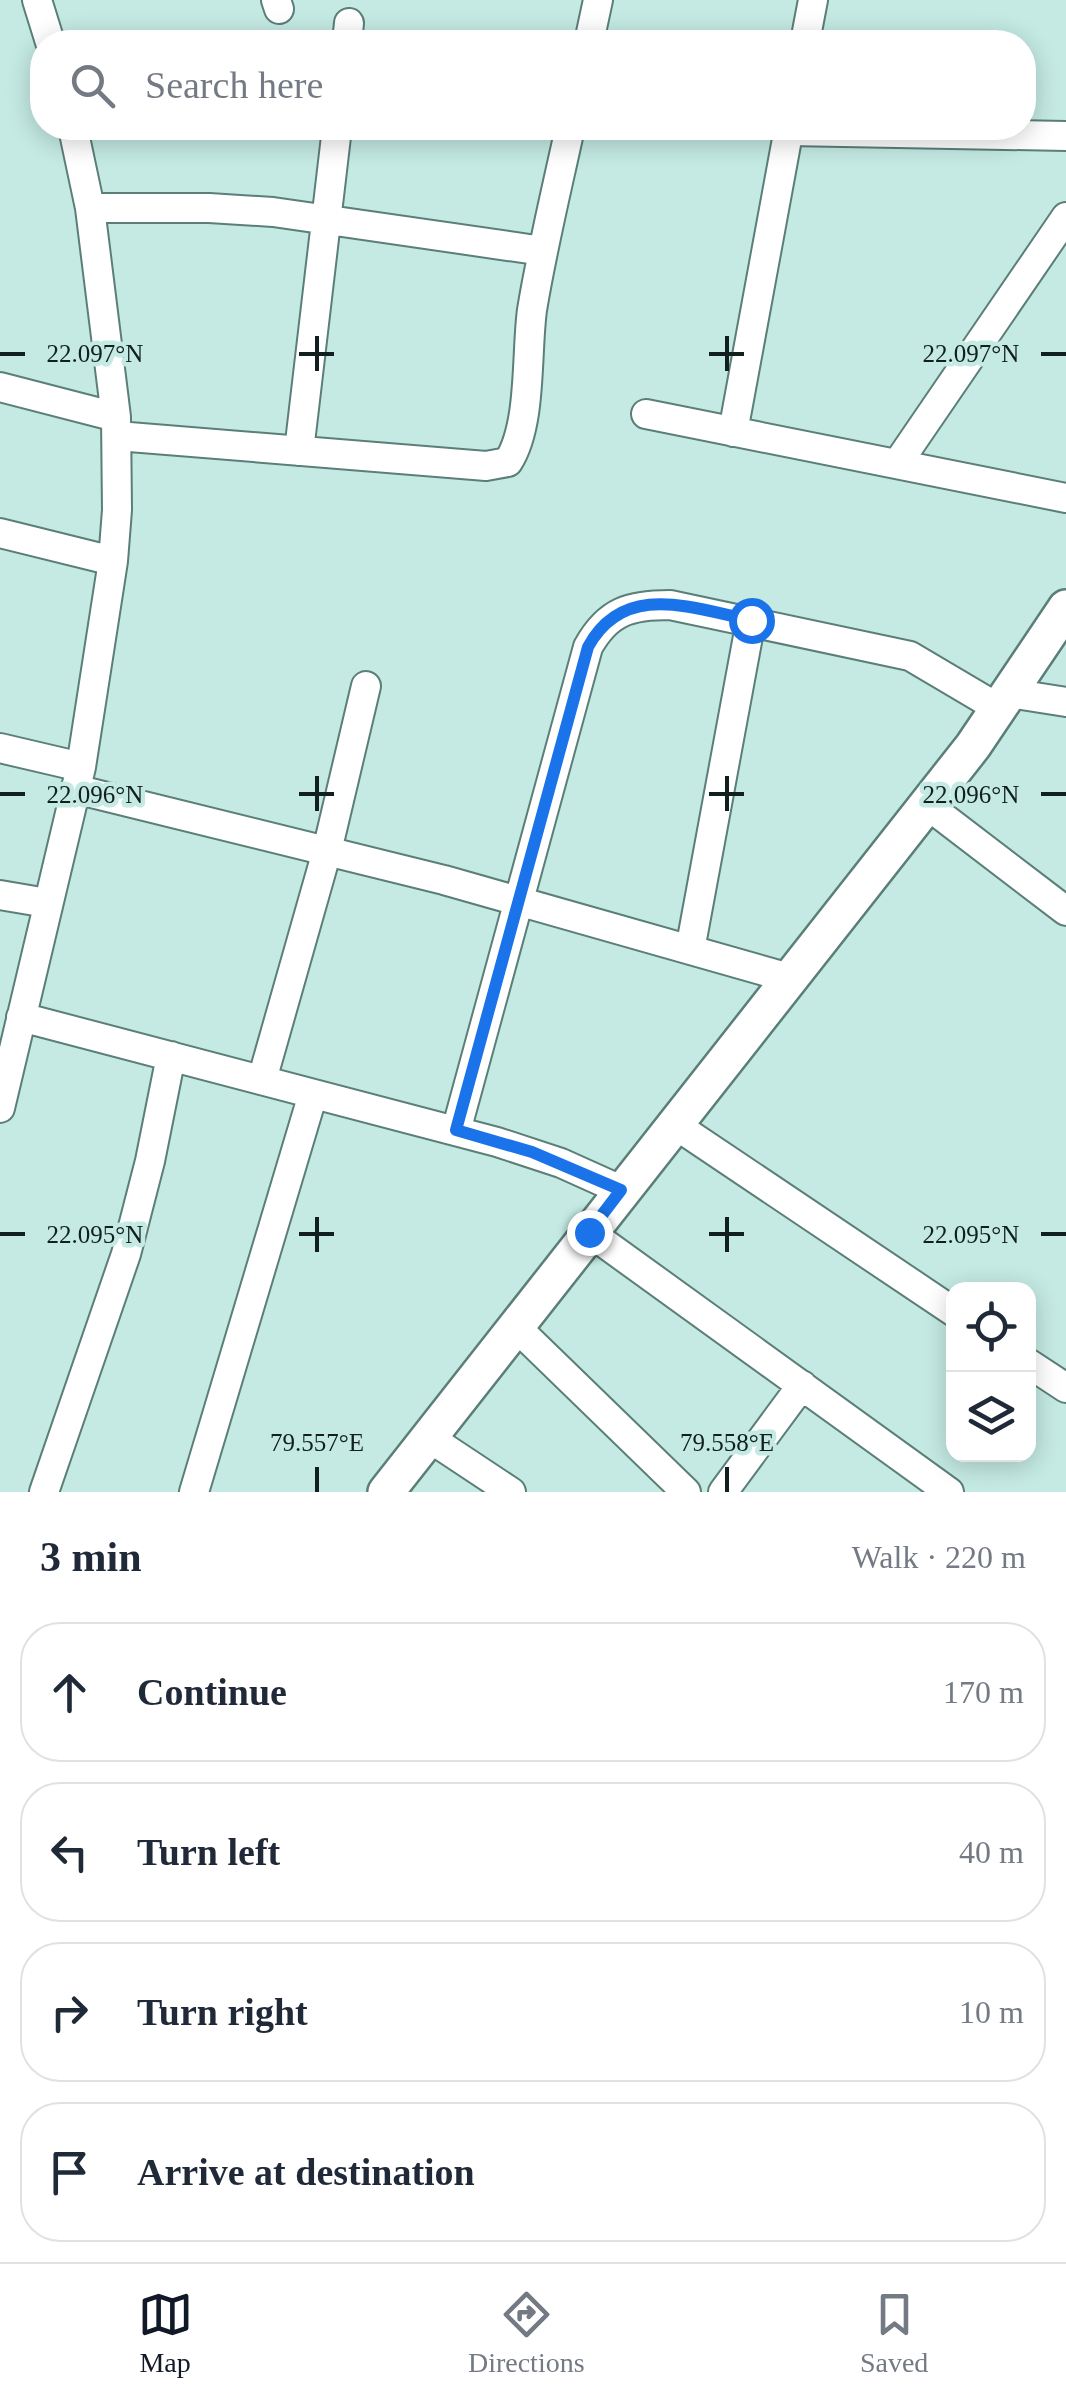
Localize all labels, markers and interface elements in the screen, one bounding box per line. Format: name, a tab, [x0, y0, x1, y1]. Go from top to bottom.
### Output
search box	[30, 30, 1036, 140]
icon: search	[65, 58, 120, 113]
text: Search here	[145, 64, 323, 106]
text: 22.097°N	[47, 340, 143, 367]
text: 22.097°N	[923, 340, 1019, 367]
route start	[729, 598, 775, 644]
text: 22.096°N	[47, 781, 143, 808]
text: 22.096°N	[923, 781, 1019, 808]
route end	[567, 1210, 613, 1256]
text: 22.095°N	[47, 1221, 143, 1248]
text: 22.095°N	[923, 1221, 1019, 1248]
map controls	[946, 1282, 1036, 1462]
button: locate	[946, 1282, 1036, 1372]
button: layers	[946, 1372, 1036, 1462]
text: 79.557°E	[270, 1429, 364, 1456]
text: 79.558°E	[680, 1429, 774, 1456]
text: 3 min	[40, 1534, 142, 1580]
text: Walk · 220 m	[852, 1539, 1026, 1575]
icon: ahead	[42, 1665, 97, 1720]
text: Continue	[137, 1671, 287, 1713]
text: 170 m	[943, 1674, 1024, 1710]
icon: left	[42, 1825, 97, 1880]
text: Turn left	[137, 1831, 280, 1873]
text: 40 m	[959, 1834, 1024, 1870]
icon: right	[42, 1985, 97, 2040]
text: Turn right	[137, 1991, 308, 2033]
text: 10 m	[959, 1994, 1024, 2030]
icon: arrive	[42, 2145, 97, 2200]
text: Arrive at destination	[137, 2151, 475, 2193]
tab: Map	[138, 2287, 193, 2379]
tab: Directions	[468, 2287, 585, 2379]
tab: Saved	[860, 2287, 928, 2379]

